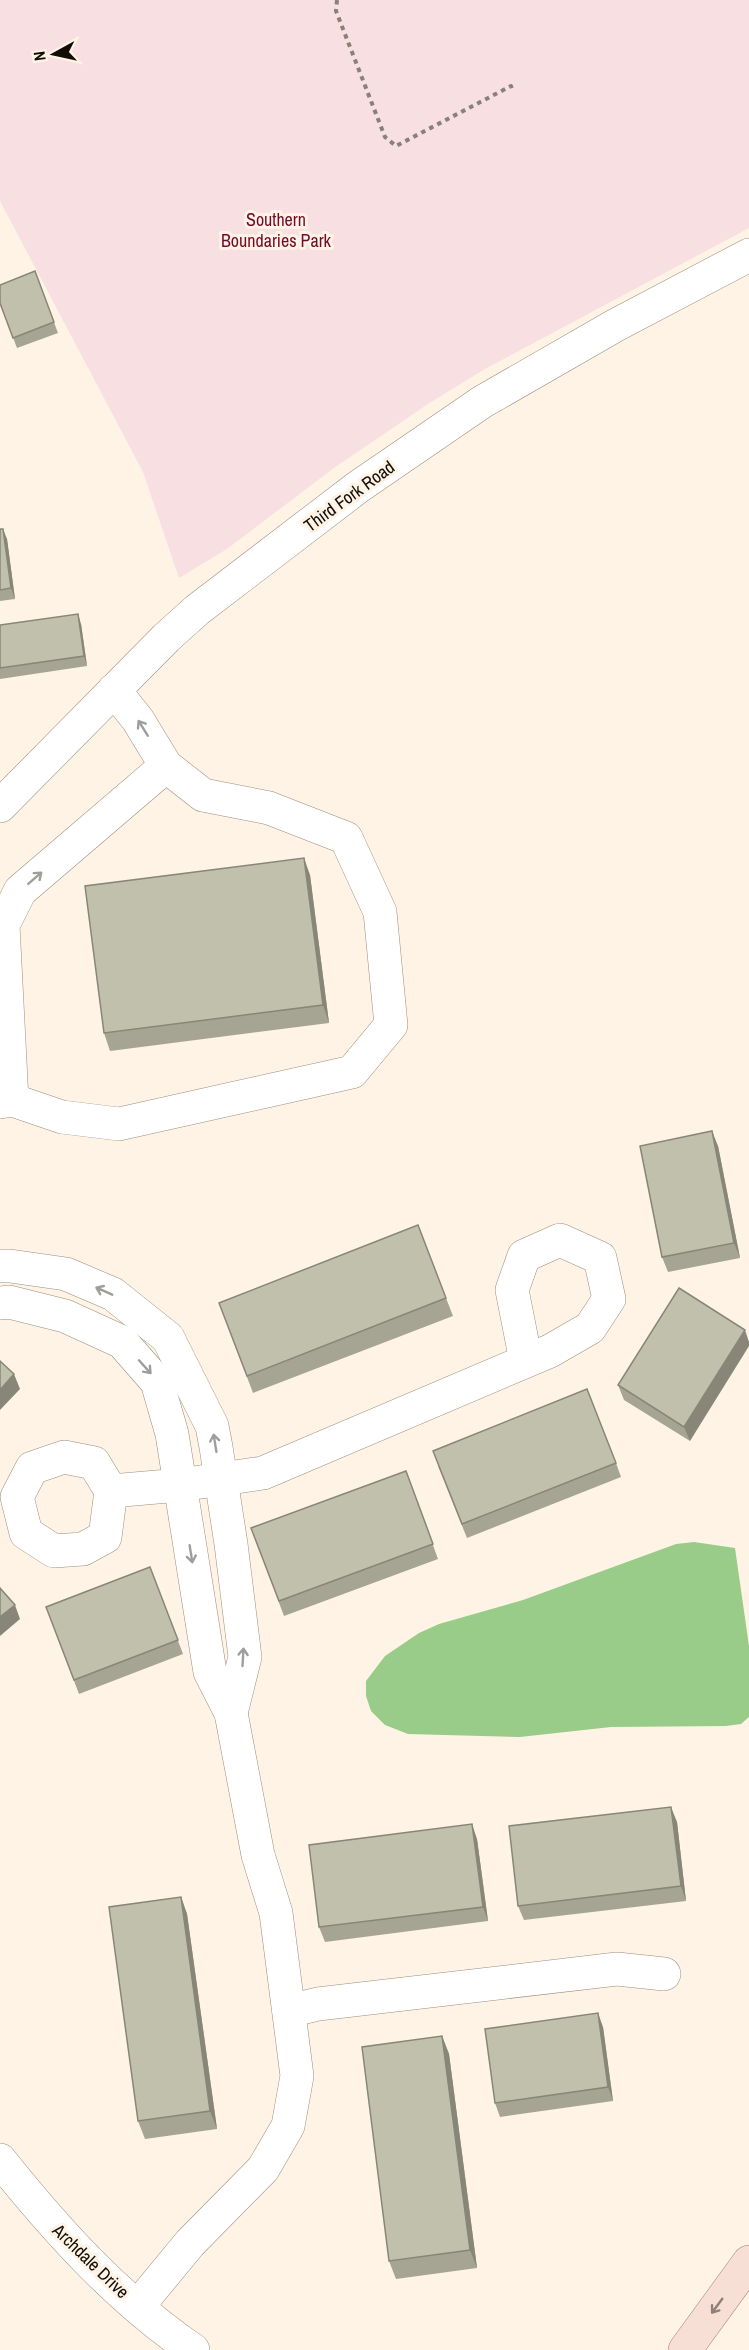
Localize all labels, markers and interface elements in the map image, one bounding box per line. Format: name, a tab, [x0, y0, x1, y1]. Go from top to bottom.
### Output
north arrow	[24, 24, 84, 84]
text: N	[28, 50, 51, 62]
park label: Southern Boundaries Park	[221, 207, 332, 253]
street label: Third Fork Road	[298, 455, 400, 537]
one-way arrow	[136, 720, 148, 737]
one-way arrow	[27, 871, 43, 884]
one-way arrow	[96, 1284, 114, 1296]
one-way arrow	[138, 1360, 152, 1375]
one-way arrow	[209, 1433, 220, 1453]
one-way arrow	[186, 1544, 197, 1563]
one-way arrow	[237, 1647, 248, 1667]
street label: Archdale Drive	[46, 2217, 135, 2304]
one-way arrow	[711, 2297, 723, 2313]

